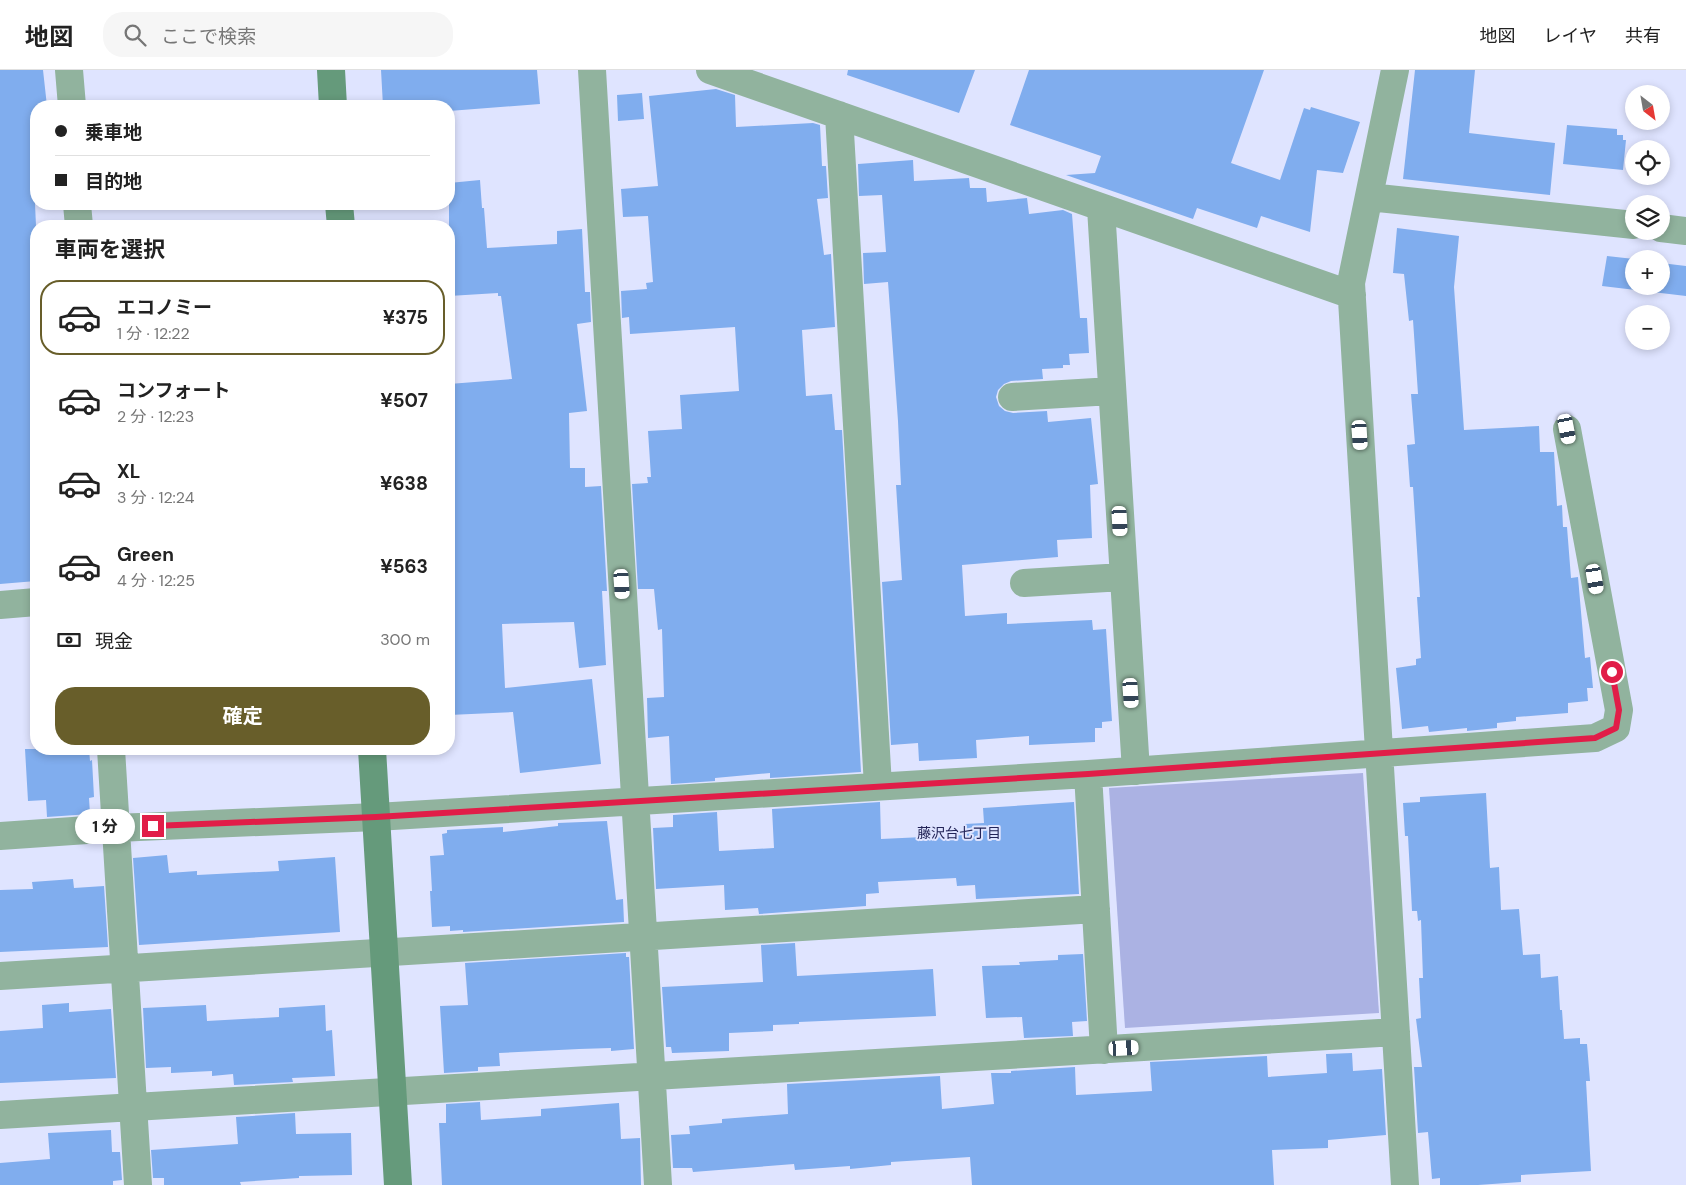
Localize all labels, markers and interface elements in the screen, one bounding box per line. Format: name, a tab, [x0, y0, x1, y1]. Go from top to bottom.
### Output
search box	[103, 12, 453, 57]
text: 地図	[25, 21, 73, 52]
icon: search	[121, 21, 149, 49]
text: ここで検索	[161, 24, 256, 49]
text: 地図	[1480, 24, 1516, 48]
text: レイヤ	[1544, 24, 1597, 48]
text: 共有	[1625, 24, 1661, 48]
north arrow	[1625, 85, 1670, 130]
map controls	[1625, 85, 1670, 350]
text: 乗車地	[85, 120, 142, 145]
button: locate	[1625, 140, 1670, 185]
text: 目的地	[85, 169, 142, 194]
button: layers	[1625, 195, 1670, 240]
text: 車両を選択	[55, 235, 165, 264]
button: +	[1625, 250, 1670, 295]
icon: car	[57, 295, 102, 340]
text: エコノミー	[117, 295, 212, 320]
text: ¥375	[383, 305, 428, 330]
button: −	[1625, 305, 1670, 350]
text: 1 分 · 12:22	[117, 323, 190, 344]
icon: car	[57, 378, 102, 423]
text: コンフォート	[117, 378, 230, 403]
text: ¥507	[380, 388, 428, 413]
text: 2 分 · 12:23	[117, 406, 194, 427]
car	[1556, 413, 1577, 445]
car	[1351, 420, 1368, 450]
text: XL	[117, 459, 140, 484]
icon: car	[57, 461, 102, 506]
text: ¥638	[380, 471, 428, 496]
text: 3 分 · 12:24	[117, 487, 195, 508]
car	[1111, 506, 1128, 536]
text: Green	[117, 542, 174, 567]
icon: car	[57, 544, 102, 589]
text: ¥563	[380, 554, 428, 579]
car	[1585, 563, 1604, 595]
car	[613, 569, 630, 599]
text: 4 分 · 12:25	[117, 570, 195, 591]
icon: cash	[55, 626, 83, 654]
text: 現金	[95, 629, 133, 654]
text: 300 m	[380, 629, 430, 650]
route start	[1601, 661, 1623, 683]
car	[1122, 678, 1139, 708]
button: 確定	[55, 687, 430, 745]
callout: 1 分	[76, 808, 136, 844]
route end	[142, 815, 164, 837]
text: 1 分	[92, 816, 118, 837]
district label: 藤沢台七丁目	[917, 824, 1001, 842]
car	[1108, 1040, 1139, 1056]

